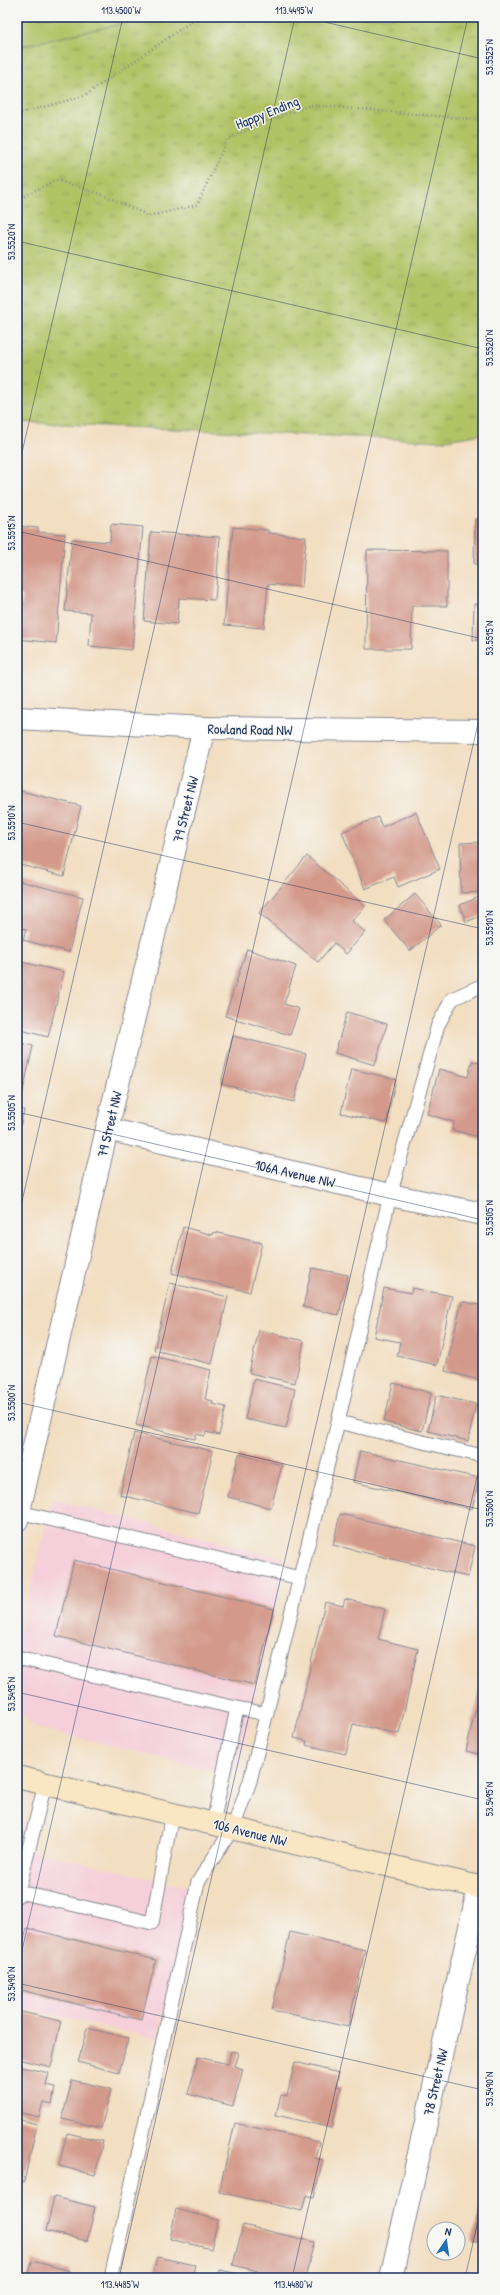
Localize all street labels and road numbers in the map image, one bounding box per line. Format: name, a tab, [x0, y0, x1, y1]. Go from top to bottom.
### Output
street label: Happy Ending	[232, 91, 302, 134]
street label: Rowland Road NW	[207, 719, 293, 739]
street label: 79 Street NW	[168, 774, 202, 844]
street label: 79 Street NW	[92, 1089, 126, 1159]
street label: 106A Avenue NW	[253, 1155, 337, 1192]
street label: 106 Avenue NW	[211, 1814, 289, 1850]
street label: 78 Street NW	[418, 2046, 452, 2117]

